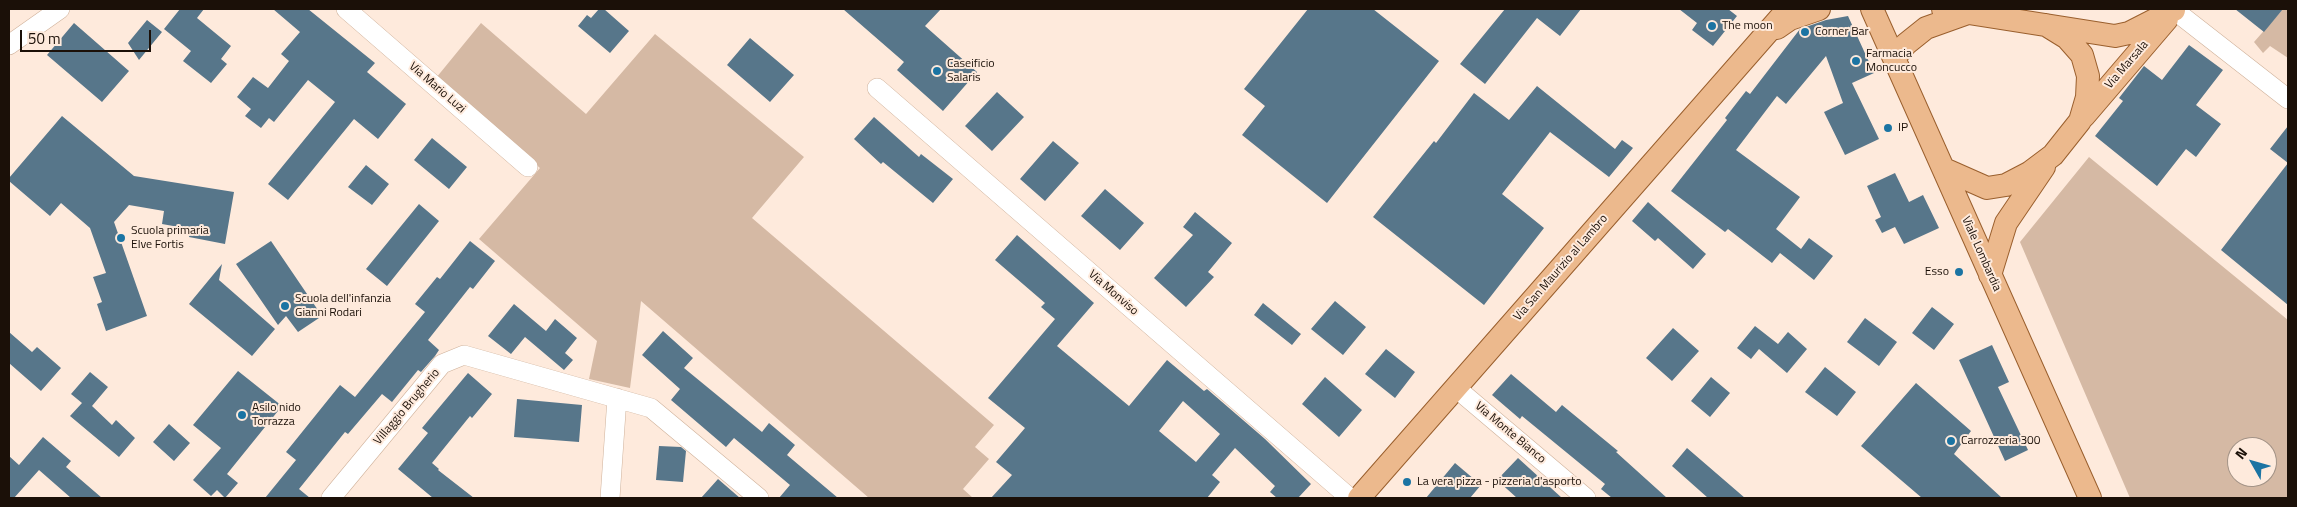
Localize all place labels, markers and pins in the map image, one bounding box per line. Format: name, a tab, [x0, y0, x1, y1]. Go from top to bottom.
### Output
place label: The moon	[1722, 19, 1773, 33]
marker: The moon	[1706, 20, 1718, 32]
place label: Corner Bar	[1815, 25, 1869, 39]
marker: Corner Bar	[1799, 26, 1811, 38]
place label: Farmacia Moncucco	[1866, 47, 1917, 75]
marker: Farmacia Moncucco	[1850, 55, 1862, 67]
place label: Caseificio Salaris	[947, 57, 995, 85]
marker: Caseificio Salaris	[931, 65, 943, 77]
place label: IP	[1898, 121, 1908, 135]
marker: IP	[1882, 122, 1894, 134]
place label: Scuola primaria Elve Fortis	[131, 224, 209, 252]
marker: Scuola primaria Elve Fortis	[115, 232, 127, 244]
place label: Esso	[1925, 265, 1949, 279]
marker: Esso	[1953, 266, 1965, 278]
place label: Scuola dell'infanzia Gianni Rodari	[295, 292, 391, 320]
marker: Scuola dell'infanzia Gianni Rodari	[279, 300, 291, 312]
place label: Asilo nido Torrazza	[252, 401, 301, 429]
marker: Asilo nido Torrazza	[236, 409, 248, 421]
place label: Carrozzeria 300	[1961, 434, 2041, 448]
marker: Carrozzeria 300	[1945, 435, 1957, 447]
place label: La vera pizza - pizzeria d'asporto	[1417, 475, 1581, 489]
marker: La vera pizza - pizzeria d'asporto	[1401, 476, 1413, 488]

